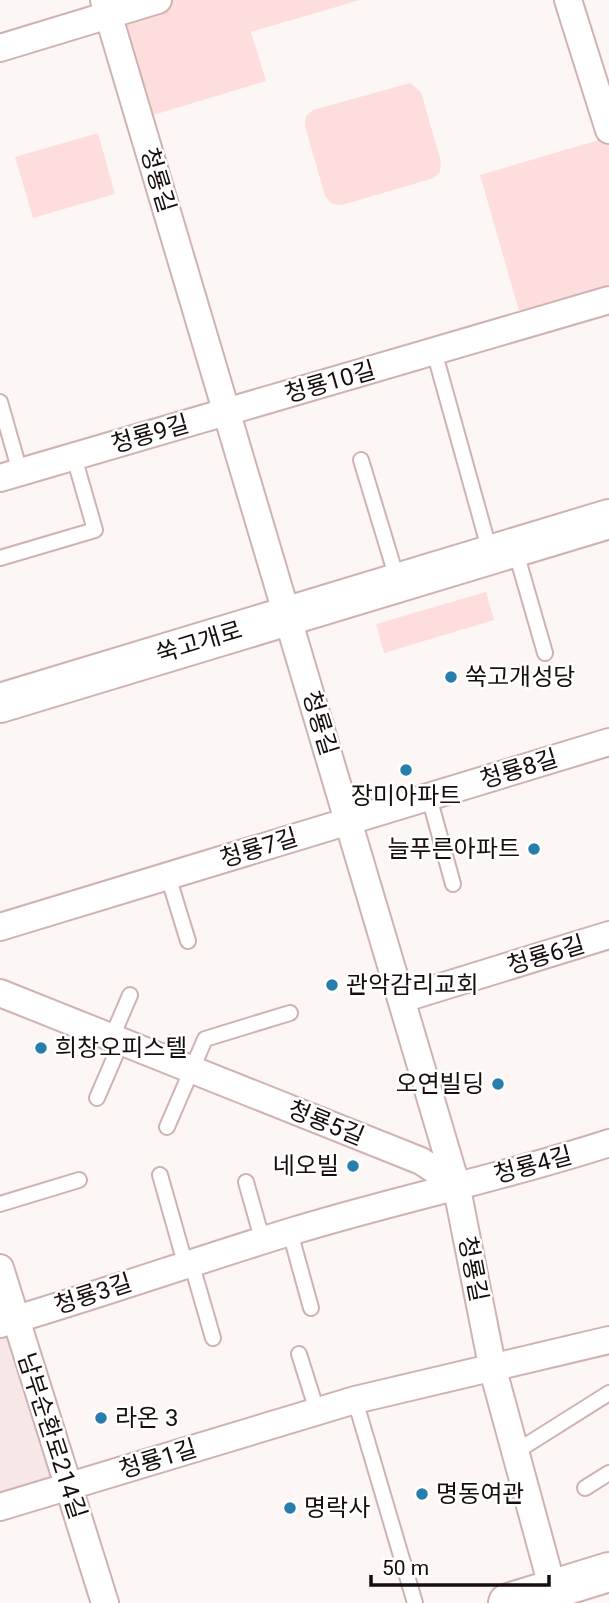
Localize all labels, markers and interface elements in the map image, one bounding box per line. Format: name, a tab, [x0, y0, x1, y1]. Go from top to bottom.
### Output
street label: 청룡길	[135, 144, 181, 216]
street label: 청룡10길	[281, 356, 379, 408]
street label: 청룡9길	[108, 410, 192, 458]
street label: 쑥고개로	[153, 616, 245, 668]
place label: 쑥고개성당	[465, 663, 575, 691]
marker: 쑥고개성당	[443, 669, 459, 685]
street label: 청룡길	[297, 687, 343, 759]
street label: 청룡8길	[477, 744, 561, 794]
marker: 장미아파트	[398, 762, 414, 778]
place label: 장미아파트	[351, 782, 461, 810]
street label: 청룡7길	[217, 823, 301, 873]
place label: 늘푸른아파트	[388, 835, 520, 863]
marker: 늘푸른아파트	[526, 841, 542, 857]
street label: 청룡6길	[504, 930, 588, 980]
place label: 관악감리교회	[346, 971, 478, 999]
marker: 관악감리교회	[324, 977, 340, 993]
place label: 희창오피스텔	[55, 1034, 187, 1062]
marker: 희창오피스텔	[33, 1040, 49, 1056]
place label: 오연빌딩	[396, 1070, 484, 1098]
marker: 오연빌딩	[490, 1076, 506, 1092]
street label: 청룡5길	[284, 1095, 368, 1151]
street label: 청룡4길	[491, 1141, 575, 1189]
place label: 네오빌	[273, 1152, 339, 1180]
marker: 네오빌	[345, 1158, 361, 1174]
street label: 청룡길	[453, 1234, 493, 1304]
street label: 청룡3길	[51, 1268, 135, 1320]
street label: 남부순환로214길	[12, 1349, 92, 1523]
place label: 라온 3	[115, 1404, 179, 1432]
marker: 라온 3	[93, 1410, 109, 1426]
street label: 청룡1길	[116, 1434, 200, 1484]
place label: 명동여관	[436, 1480, 524, 1508]
marker: 명동여관	[414, 1486, 430, 1502]
place label: 명락사	[304, 1494, 370, 1522]
marker: 명락사	[282, 1500, 298, 1516]
scale bar	[371, 1544, 550, 1588]
text: 50 m	[382, 1556, 429, 1580]

